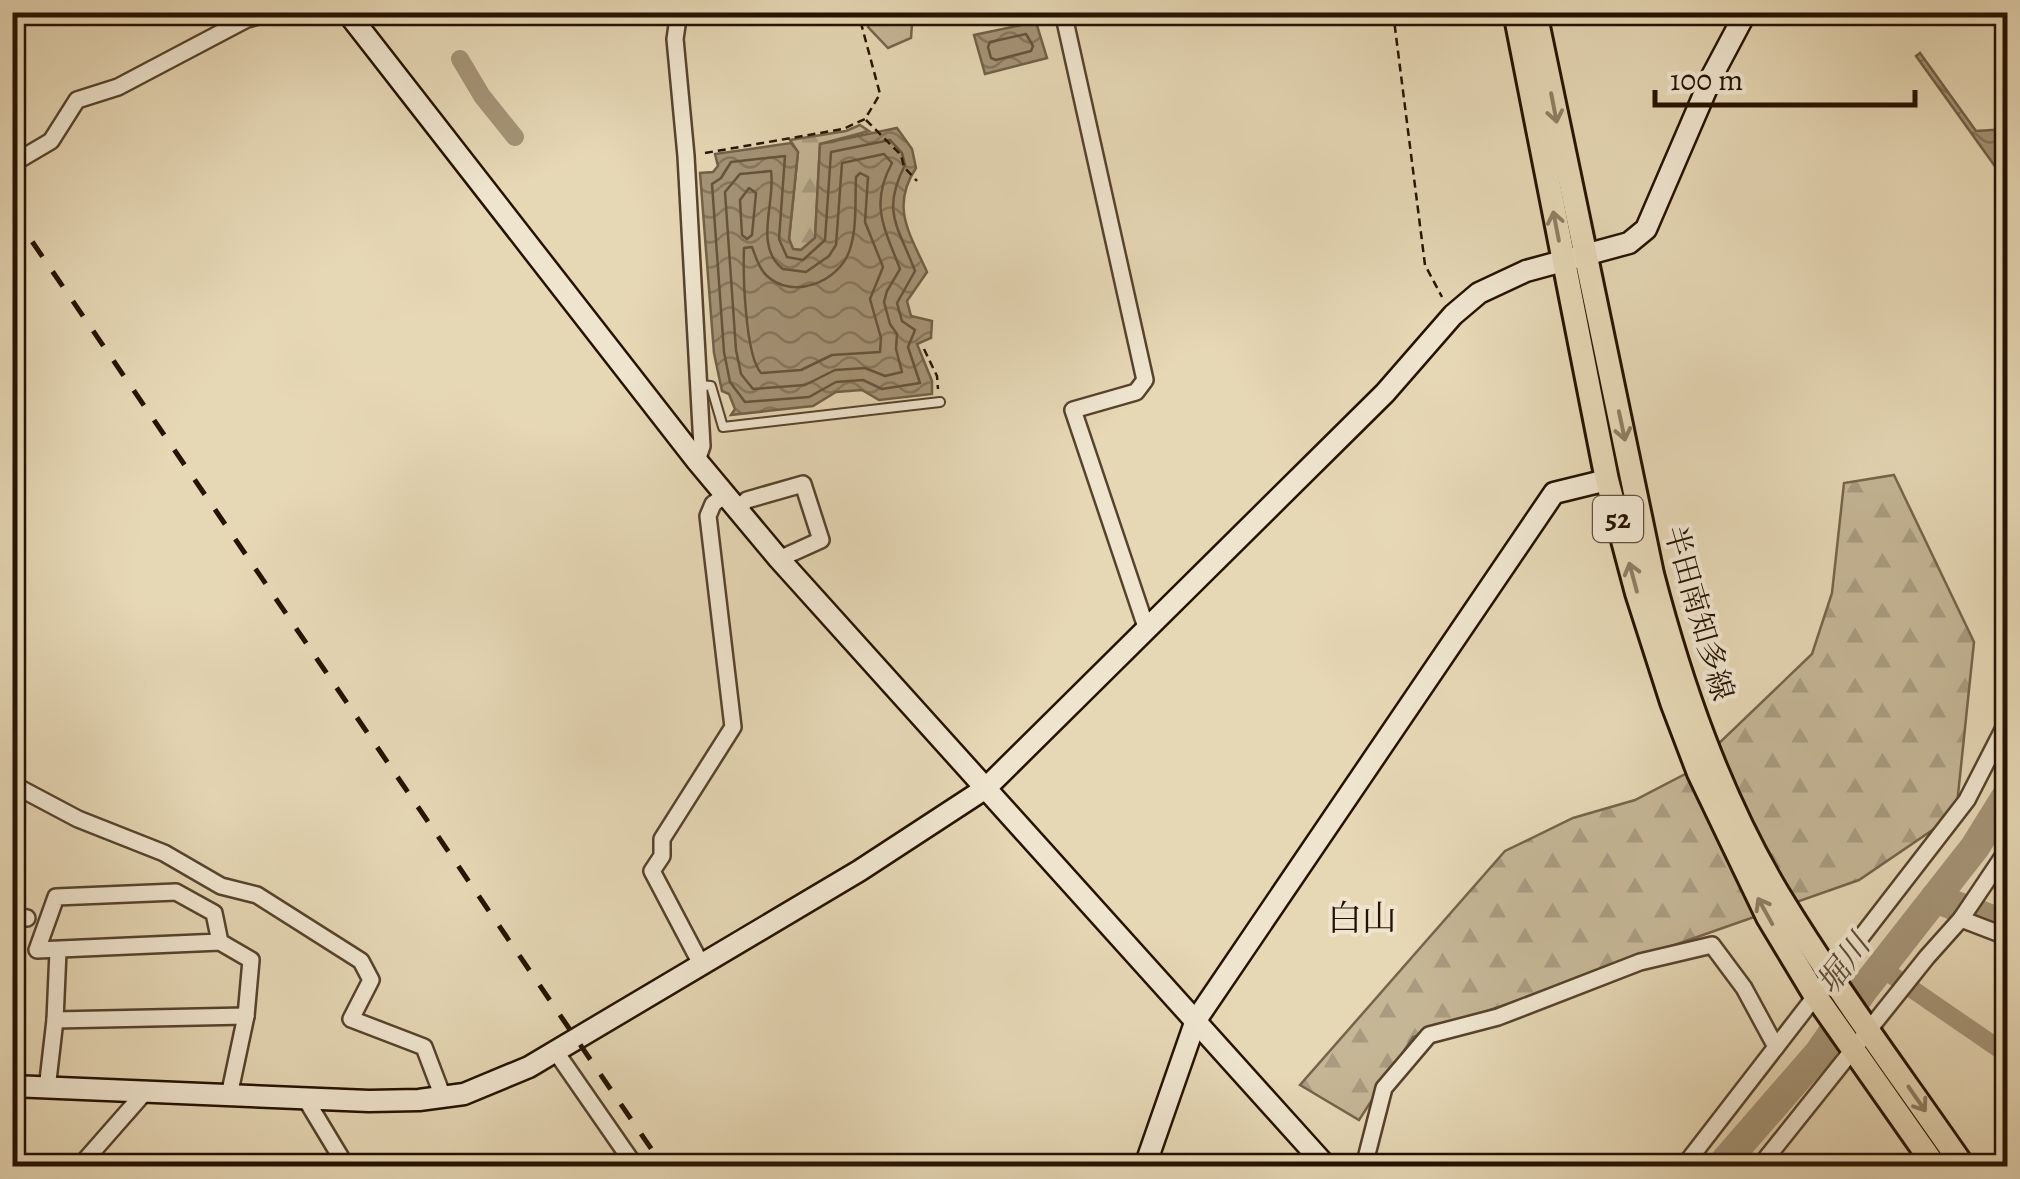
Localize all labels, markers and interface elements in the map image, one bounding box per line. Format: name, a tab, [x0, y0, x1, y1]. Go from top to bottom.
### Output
scale bar	[1655, 45, 1915, 107]
text: 100 m	[1670, 60, 1743, 100]
one-way arrow	[1545, 91, 1564, 123]
one-way arrow	[1546, 211, 1565, 243]
one-way arrow	[1614, 409, 1633, 441]
road number: 52	[1593, 496, 1643, 542]
street label: 半田南知多線	[1655, 521, 1743, 705]
one-way arrow	[1622, 562, 1641, 593]
district label: 白山	[1327, 894, 1397, 942]
one-way arrow	[1755, 897, 1775, 926]
water label: 堀川	[1806, 923, 1882, 1003]
one-way arrow	[1906, 1084, 1927, 1112]

